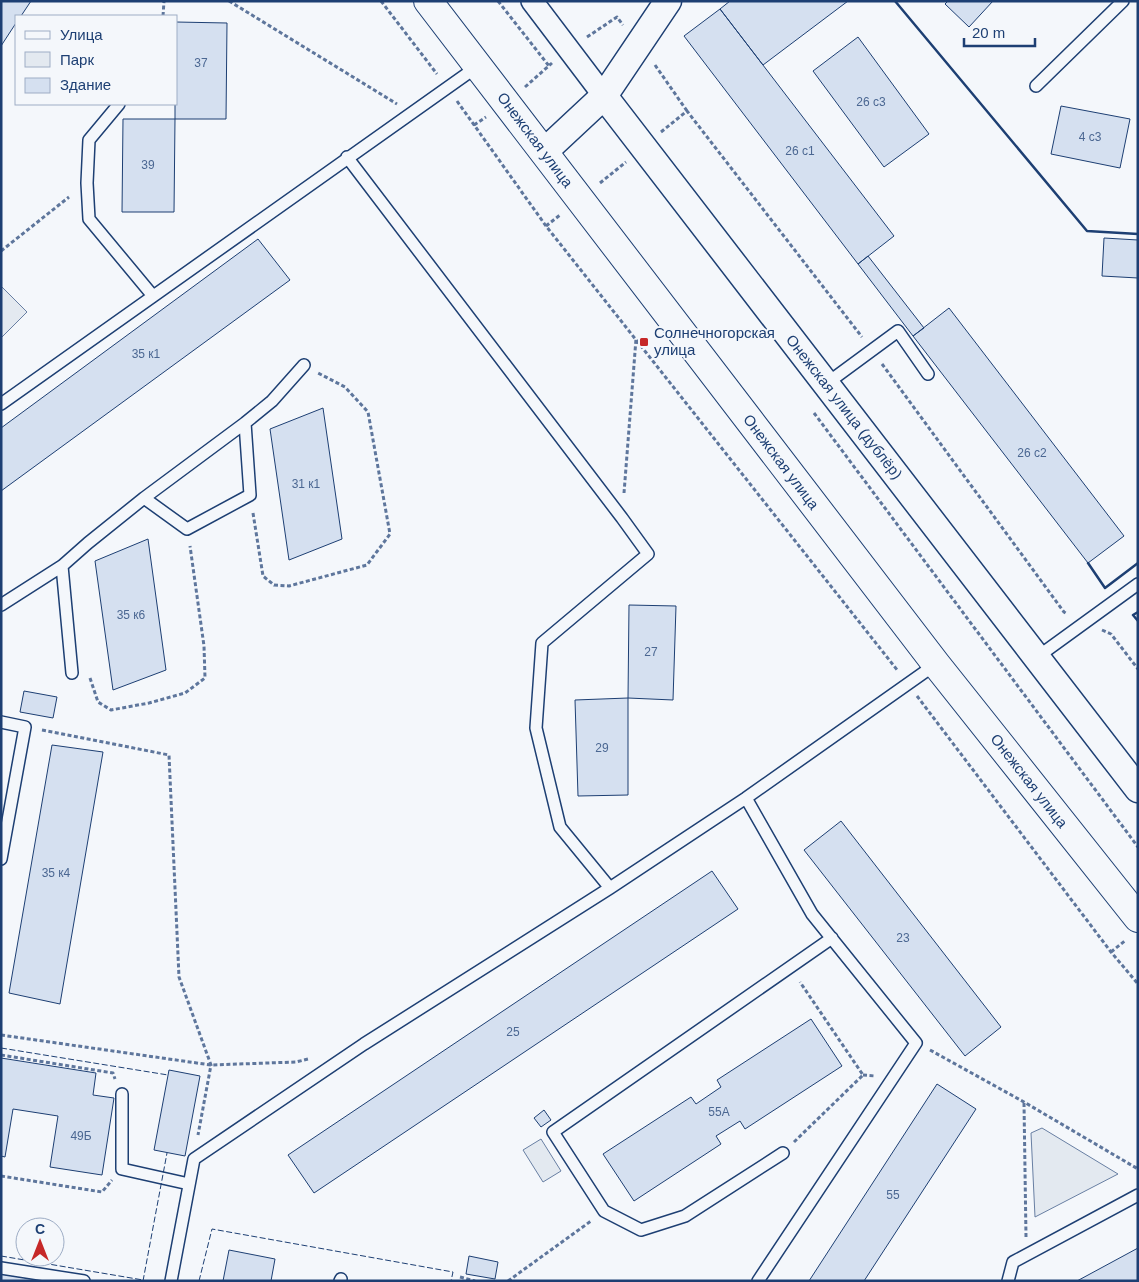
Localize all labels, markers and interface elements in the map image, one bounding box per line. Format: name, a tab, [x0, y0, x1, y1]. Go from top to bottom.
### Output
legend	[15, 15, 178, 105]
scale bar	[964, 15, 1035, 47]
text: 20 m	[972, 24, 1005, 41]
text: Улица	[60, 26, 103, 43]
text: Парк	[60, 51, 94, 68]
house number: 37	[194, 56, 208, 70]
text: Здание	[60, 76, 111, 93]
street label: Онежская улица	[494, 89, 577, 191]
house number: 26 с3	[856, 95, 886, 109]
house number: 4 с3	[1079, 130, 1102, 144]
house number: 26 с1	[785, 144, 815, 158]
house number: 39	[141, 158, 155, 172]
place label: Солнечногорская улица	[654, 324, 775, 358]
street label: Онежская улица (дублёр)	[782, 331, 906, 483]
marker: Солнечногорская улица	[638, 336, 650, 348]
house number: 35 к1	[132, 347, 161, 361]
street label: Онежская улица	[739, 411, 823, 513]
house number: 26 с2	[1017, 446, 1047, 460]
house number: 31 к1	[292, 477, 321, 491]
house number: 35 к6	[117, 608, 146, 622]
house number: 27	[644, 645, 658, 659]
street label: Онежская улица	[987, 730, 1072, 832]
house number: 29	[595, 741, 609, 755]
house number: 35 к4	[42, 866, 71, 880]
house number: 23	[896, 931, 910, 945]
house number: 25	[506, 1025, 520, 1039]
house number: 55А	[708, 1105, 730, 1119]
house number: 49Б	[70, 1129, 92, 1143]
house number: 55	[886, 1188, 900, 1202]
north arrow	[15, 1217, 65, 1267]
text: С	[35, 1221, 45, 1237]

